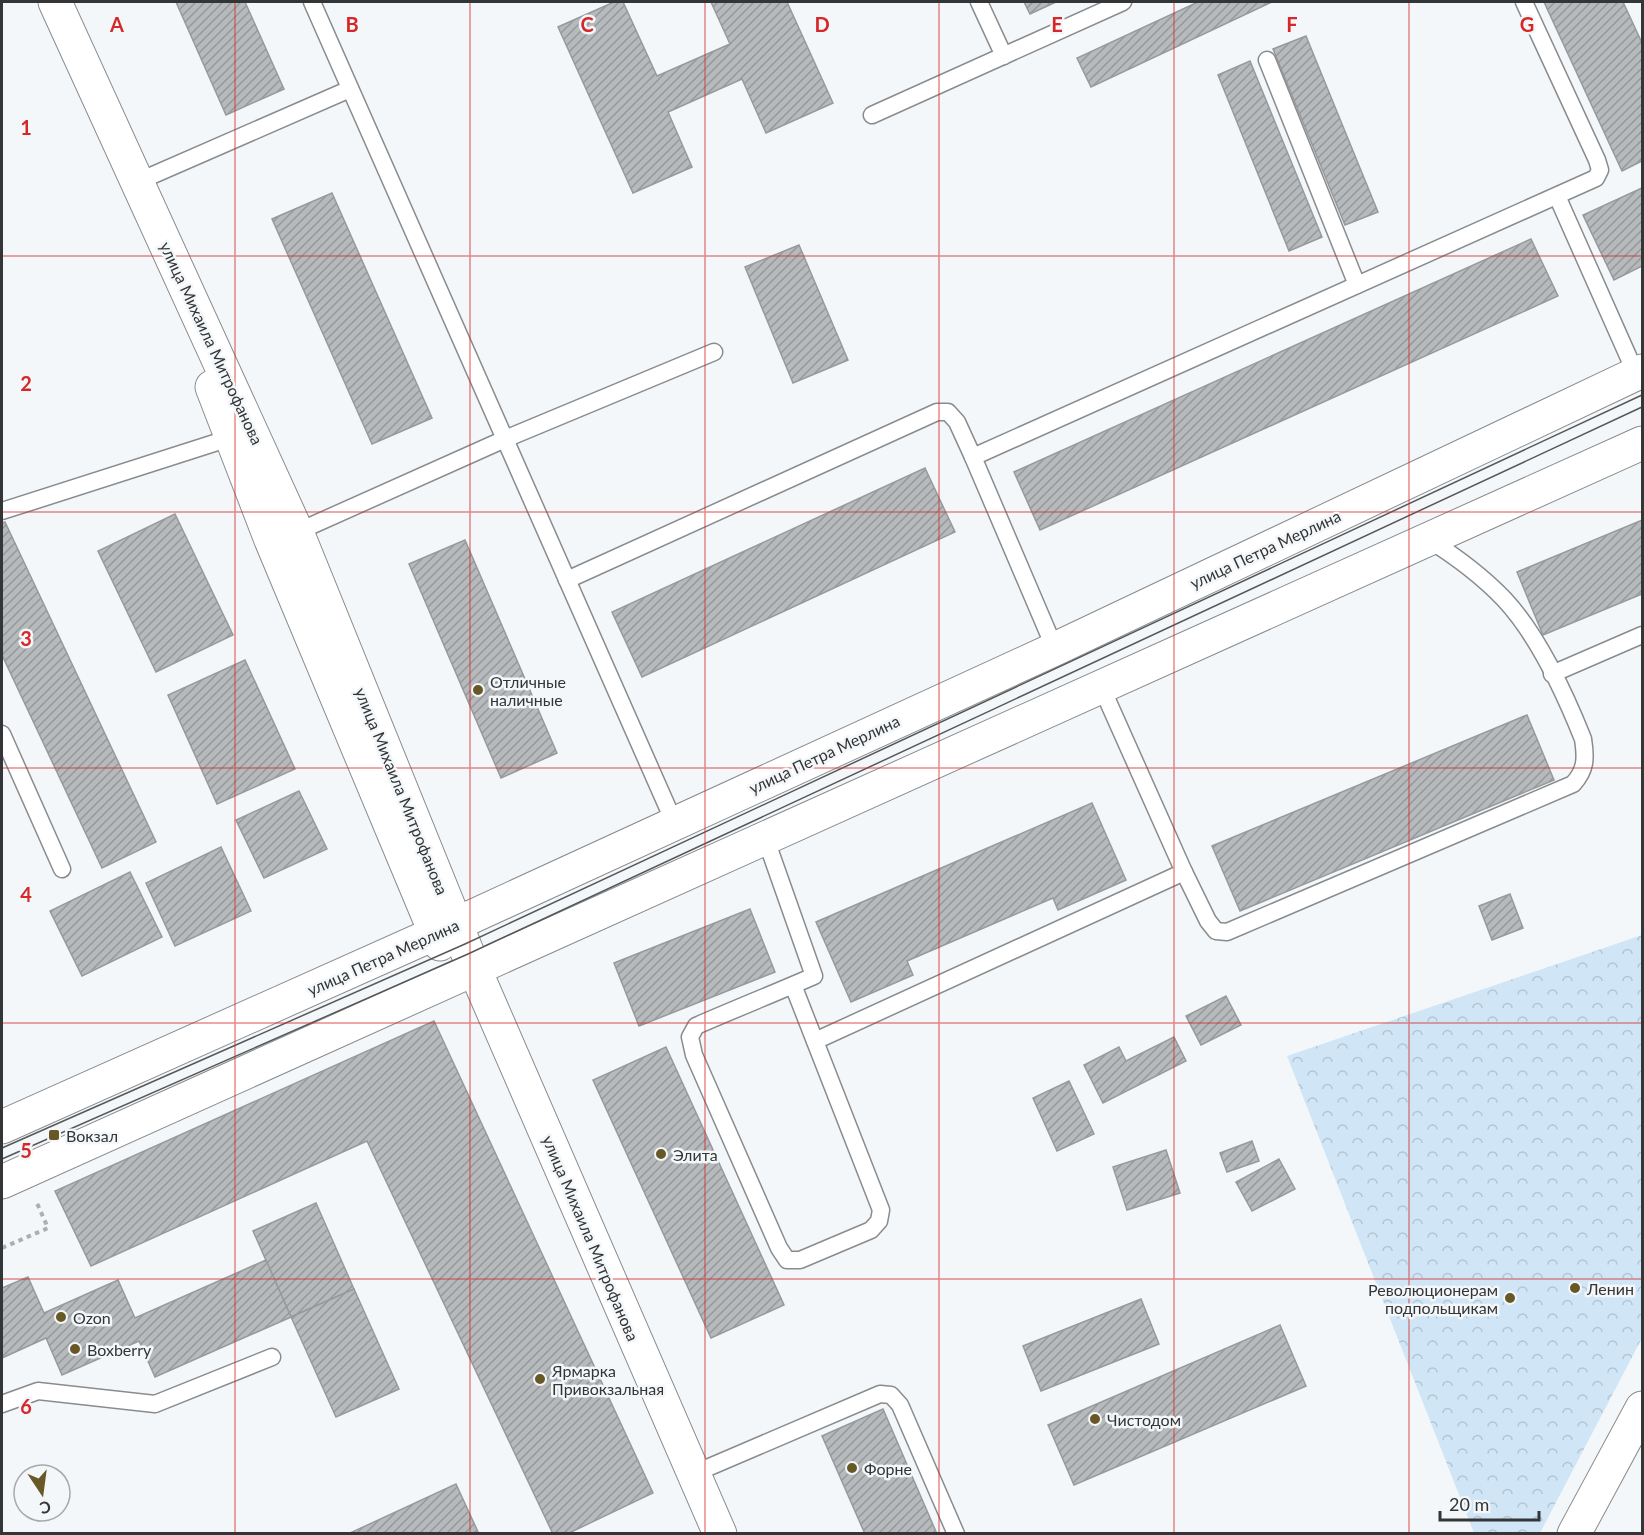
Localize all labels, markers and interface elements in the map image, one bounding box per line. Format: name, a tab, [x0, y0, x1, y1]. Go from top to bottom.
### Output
text: A	[109, 12, 124, 36]
text: B	[345, 12, 359, 36]
text: C	[580, 12, 594, 36]
text: D	[814, 12, 830, 36]
text: E	[1051, 12, 1063, 36]
text: F	[1286, 12, 1298, 36]
text: G	[1520, 12, 1534, 36]
text: 1	[20, 115, 32, 139]
street label: улица Михаила Митрофанова	[157, 239, 267, 447]
text: 2	[20, 371, 32, 395]
street label: улица Петра Мерлина	[1187, 506, 1343, 592]
text: 3	[20, 626, 32, 650]
place label: Отличные наличные	[490, 672, 566, 709]
marker: Отличные наличные	[471, 683, 485, 697]
street label: улица Михаила Митрофанова	[352, 685, 452, 897]
street label: улица Петра Мерлина	[746, 711, 902, 797]
text: 4	[20, 882, 32, 906]
street label: улица Петра Мерлина	[304, 915, 462, 999]
place label: Вокзал	[66, 1126, 118, 1145]
marker: Вокзал	[47, 1128, 61, 1142]
street label: улица Михаила Митрофанова	[539, 1132, 643, 1344]
text: 5	[20, 1138, 32, 1162]
place label: Элита	[673, 1145, 718, 1164]
marker: Элита	[654, 1147, 668, 1161]
place label: Ленин	[1586, 1279, 1634, 1298]
place label: Революционерам подпольщикам	[1368, 1280, 1498, 1317]
marker: Ленин	[1568, 1281, 1582, 1295]
marker: Революционерам подпольщикам	[1503, 1291, 1517, 1305]
place label: Ozon	[73, 1308, 111, 1327]
marker: Ozon	[54, 1310, 68, 1324]
place label: Boxberry	[87, 1340, 152, 1359]
marker: Boxberry	[68, 1342, 82, 1356]
place label: Ярмарка Привокзальная	[551, 1361, 664, 1398]
marker: Ярмарка Привокзальная	[533, 1372, 547, 1386]
text: 6	[20, 1394, 32, 1418]
place label: Чистодом	[1107, 1410, 1181, 1429]
marker: Чистодом	[1088, 1412, 1102, 1426]
place label: Форне	[864, 1459, 912, 1478]
marker: Форне	[845, 1461, 859, 1475]
north arrow	[12, 1463, 72, 1523]
scale bar	[1440, 1484, 1539, 1522]
text: 20 m	[1449, 1493, 1489, 1515]
text: С	[38, 1498, 53, 1519]

